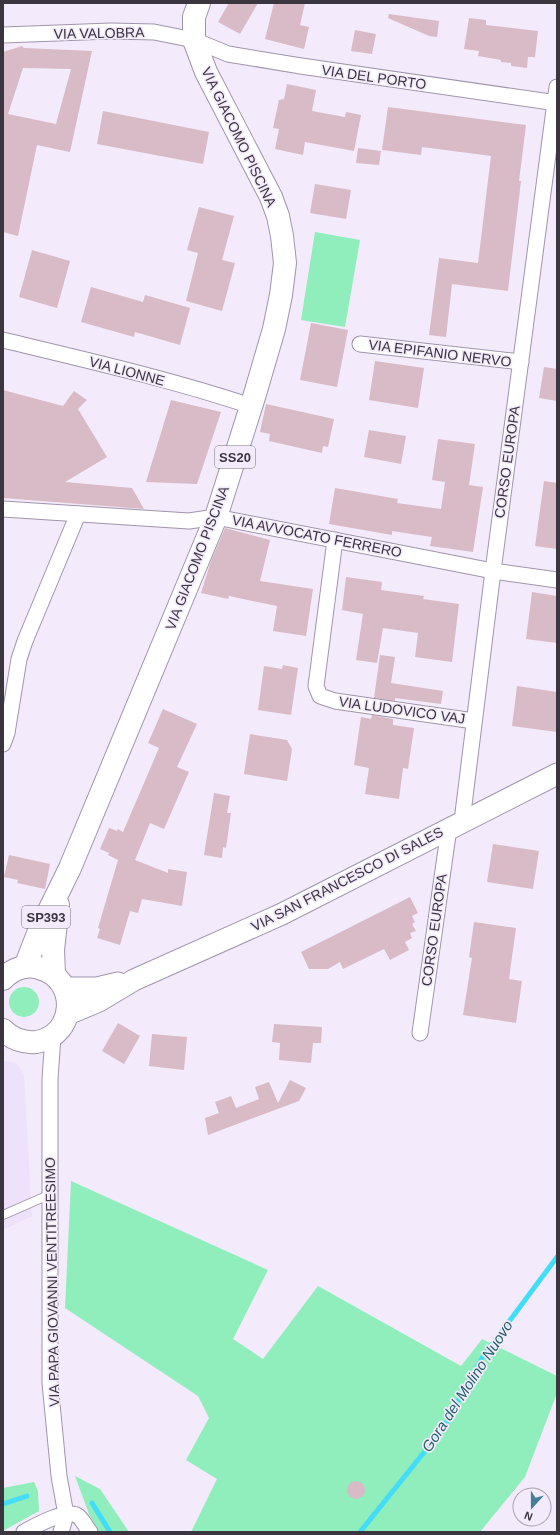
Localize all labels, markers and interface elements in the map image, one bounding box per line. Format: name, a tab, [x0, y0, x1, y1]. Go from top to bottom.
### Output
street label: VIA VALOBRA	[53, 24, 145, 42]
street label: VIA DEL PORTO	[321, 62, 427, 92]
street label: VIA GIACOMO PISCINA	[198, 65, 280, 210]
street label: VIA EPIFANIO NERVO	[368, 336, 512, 370]
street label: VIA LIONNE	[87, 353, 167, 389]
street label: CORSO EUROPA	[491, 404, 523, 519]
road number: SS20	[215, 446, 255, 468]
street label: VIA GIACOMO PISCINA	[162, 483, 232, 632]
street label: VIA AVVOCATO FERRERO	[231, 512, 403, 560]
street label: VIA LUDOVICO VAJ	[338, 693, 466, 727]
street label: VIA SAN FRANCESCO DI SALES	[248, 823, 446, 935]
street label: CORSO EUROPA	[418, 872, 450, 987]
road number: SP393	[22, 906, 70, 928]
street label: VIA PAPA GIOVANNI VENTITREESIMO	[42, 1157, 62, 1407]
water label: Gora del Molino Nuovo	[418, 1317, 516, 1455]
north arrow	[512, 1487, 552, 1527]
text: N	[523, 1509, 534, 1523]

